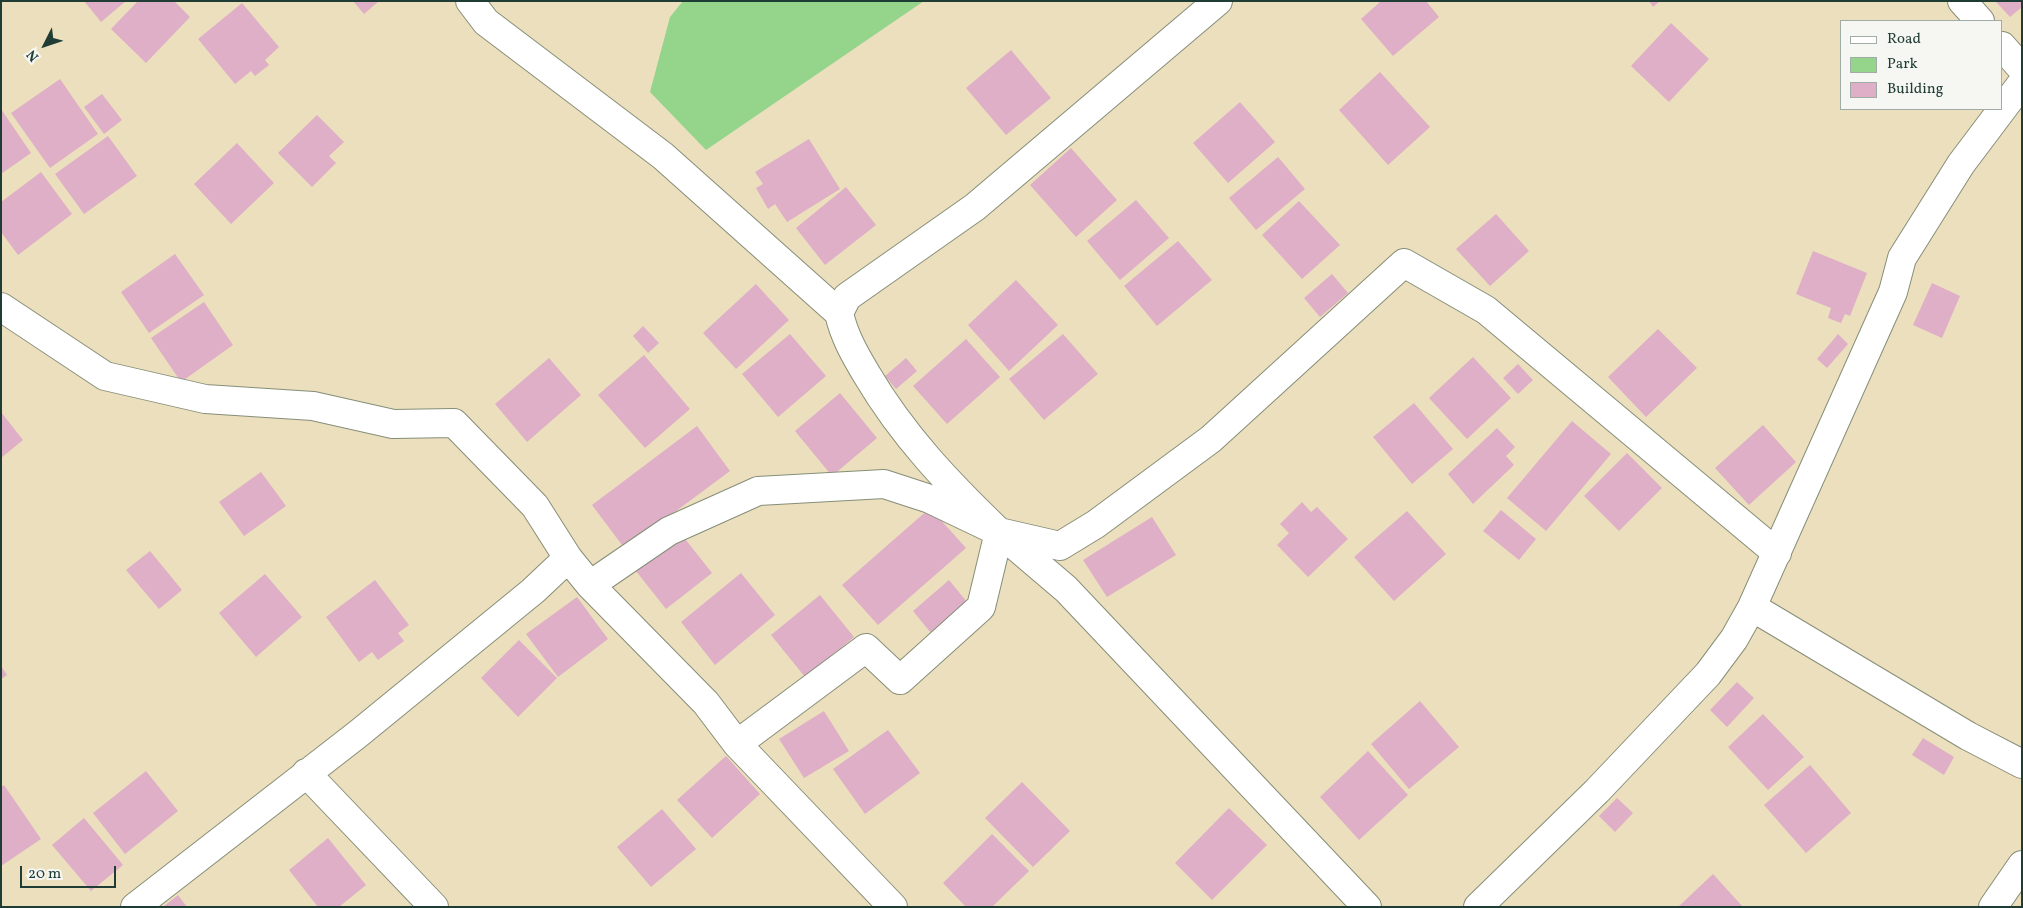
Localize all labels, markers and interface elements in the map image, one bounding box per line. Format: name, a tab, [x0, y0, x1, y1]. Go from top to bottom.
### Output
north arrow	[20, 20, 70, 70]
legend	[1840, 20, 2003, 110]
text: Road	[1887, 29, 1921, 50]
text: N	[23, 45, 44, 65]
text: Park	[1887, 54, 1918, 75]
text: Building	[1887, 79, 1943, 100]
scale bar	[22, 856, 119, 888]
text: 20 m	[28, 864, 61, 885]

